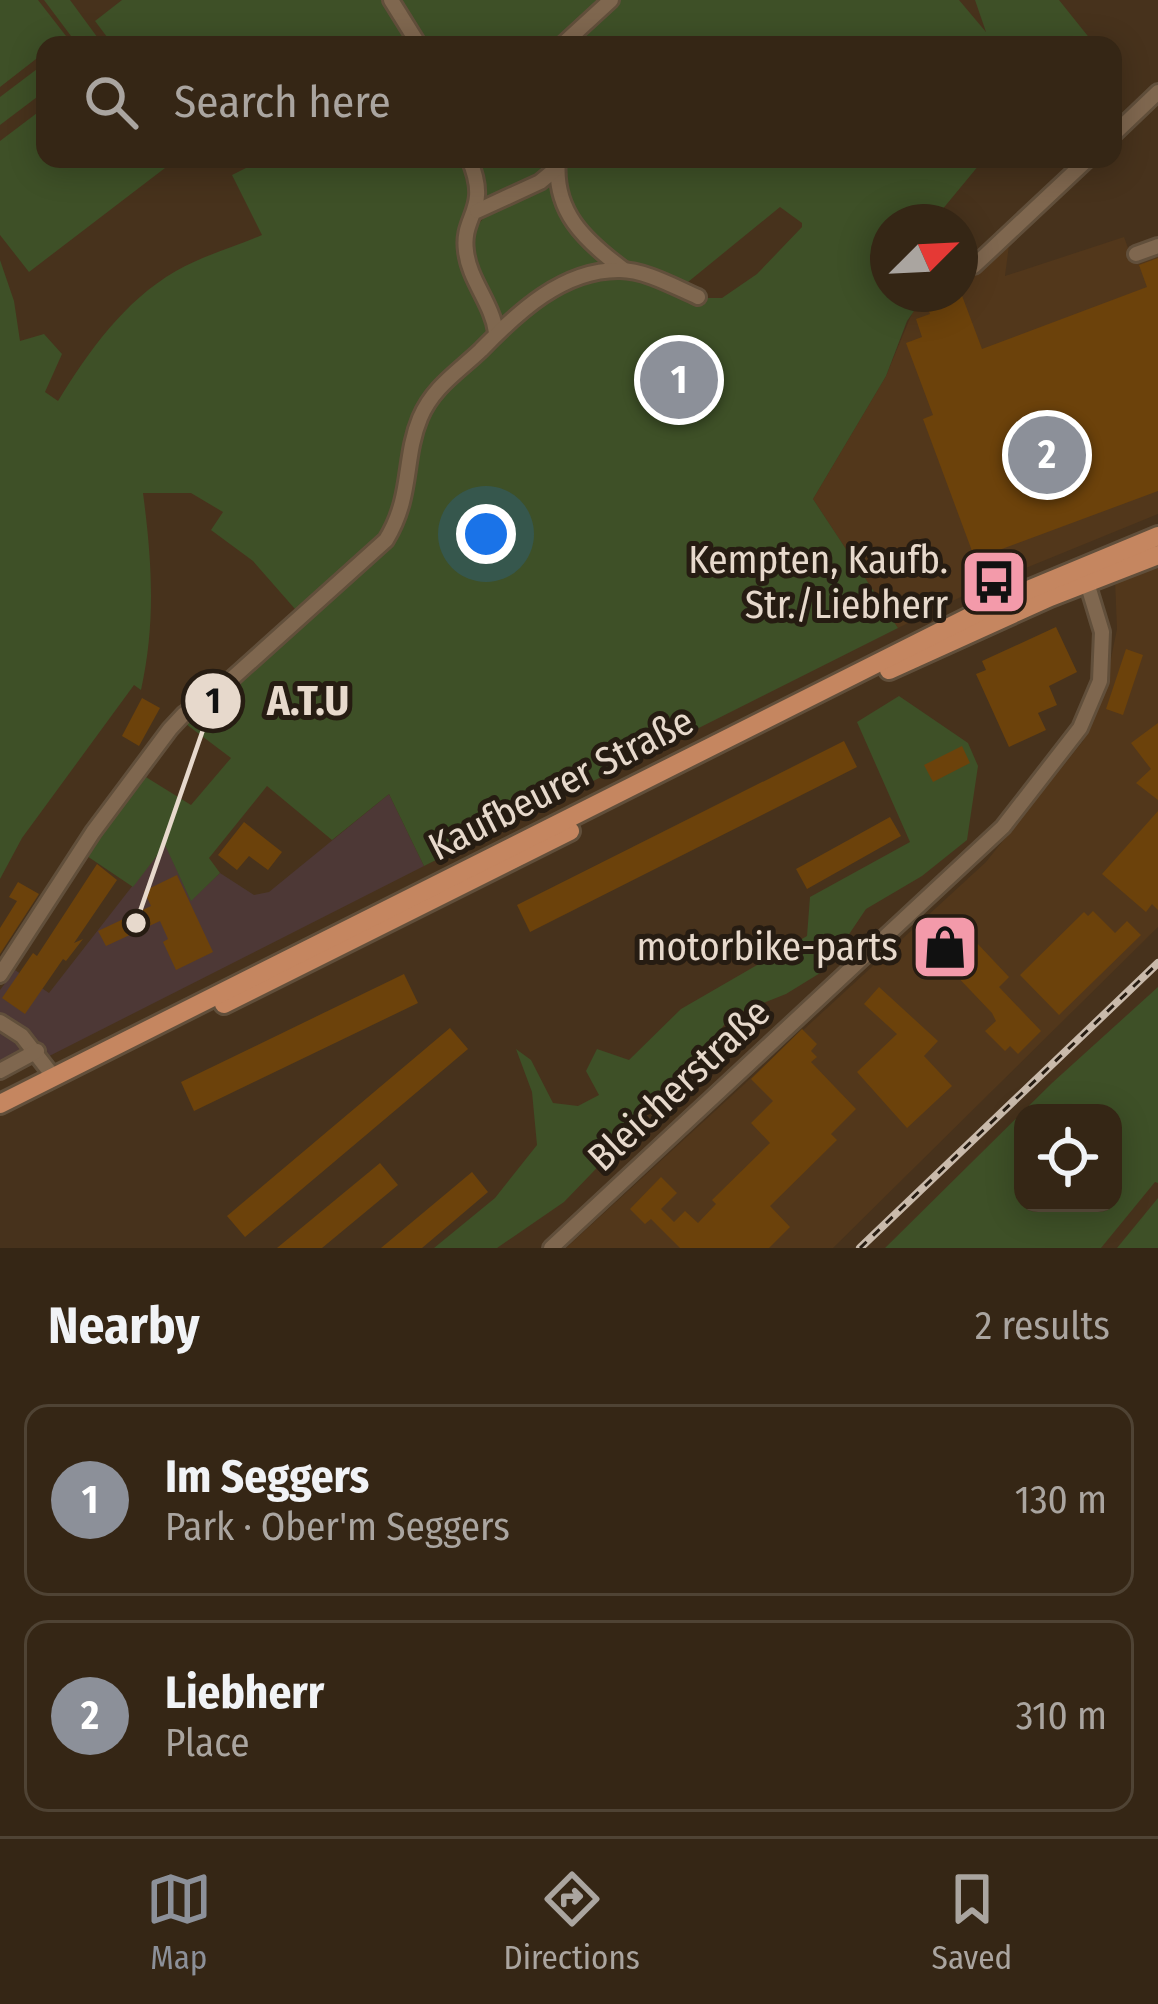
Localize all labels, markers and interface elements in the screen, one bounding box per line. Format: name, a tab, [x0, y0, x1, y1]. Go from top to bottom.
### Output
search box	[36, 36, 1122, 168]
icon: search	[78, 69, 144, 135]
text: Search here	[174, 75, 391, 129]
north arrow	[870, 204, 978, 312]
pin: 1	[640, 335, 718, 425]
pin: 2	[1008, 410, 1086, 500]
your location	[456, 504, 516, 564]
place label: Kempten, Kaufb. Str./Liebherr	[688, 537, 948, 628]
bus stop icon: Kempten, Kaufb. Str./Liebherr	[959, 547, 1029, 617]
callout: A.T.U	[183, 662, 373, 740]
text: A.T.U	[266, 676, 349, 726]
text: 1	[205, 679, 221, 723]
street label: Kaufbeurer Straße	[421, 698, 701, 870]
shop icon: motorbike-parts	[910, 912, 980, 982]
place label: motorbike-parts	[637, 924, 898, 970]
street label: Bleicherstraße	[579, 989, 779, 1181]
map controls	[1014, 1104, 1122, 1212]
button: locate	[1014, 1104, 1122, 1212]
text: Nearby	[48, 1295, 200, 1357]
text: 2 results	[975, 1303, 1110, 1349]
text: Im Seggers	[165, 1450, 369, 1504]
text: 1	[82, 1477, 98, 1523]
text: 130 m	[1015, 1477, 1107, 1523]
text: Park · Ober'm Seggers	[165, 1504, 510, 1550]
text: Liebherr	[165, 1666, 324, 1720]
text: 2	[81, 1693, 99, 1739]
text: 310 m	[1016, 1693, 1107, 1739]
text: Place	[165, 1720, 249, 1766]
tab: Map	[146, 1866, 212, 1978]
tab: Directions	[503, 1866, 640, 1978]
tab: Saved	[932, 1866, 1012, 1978]

